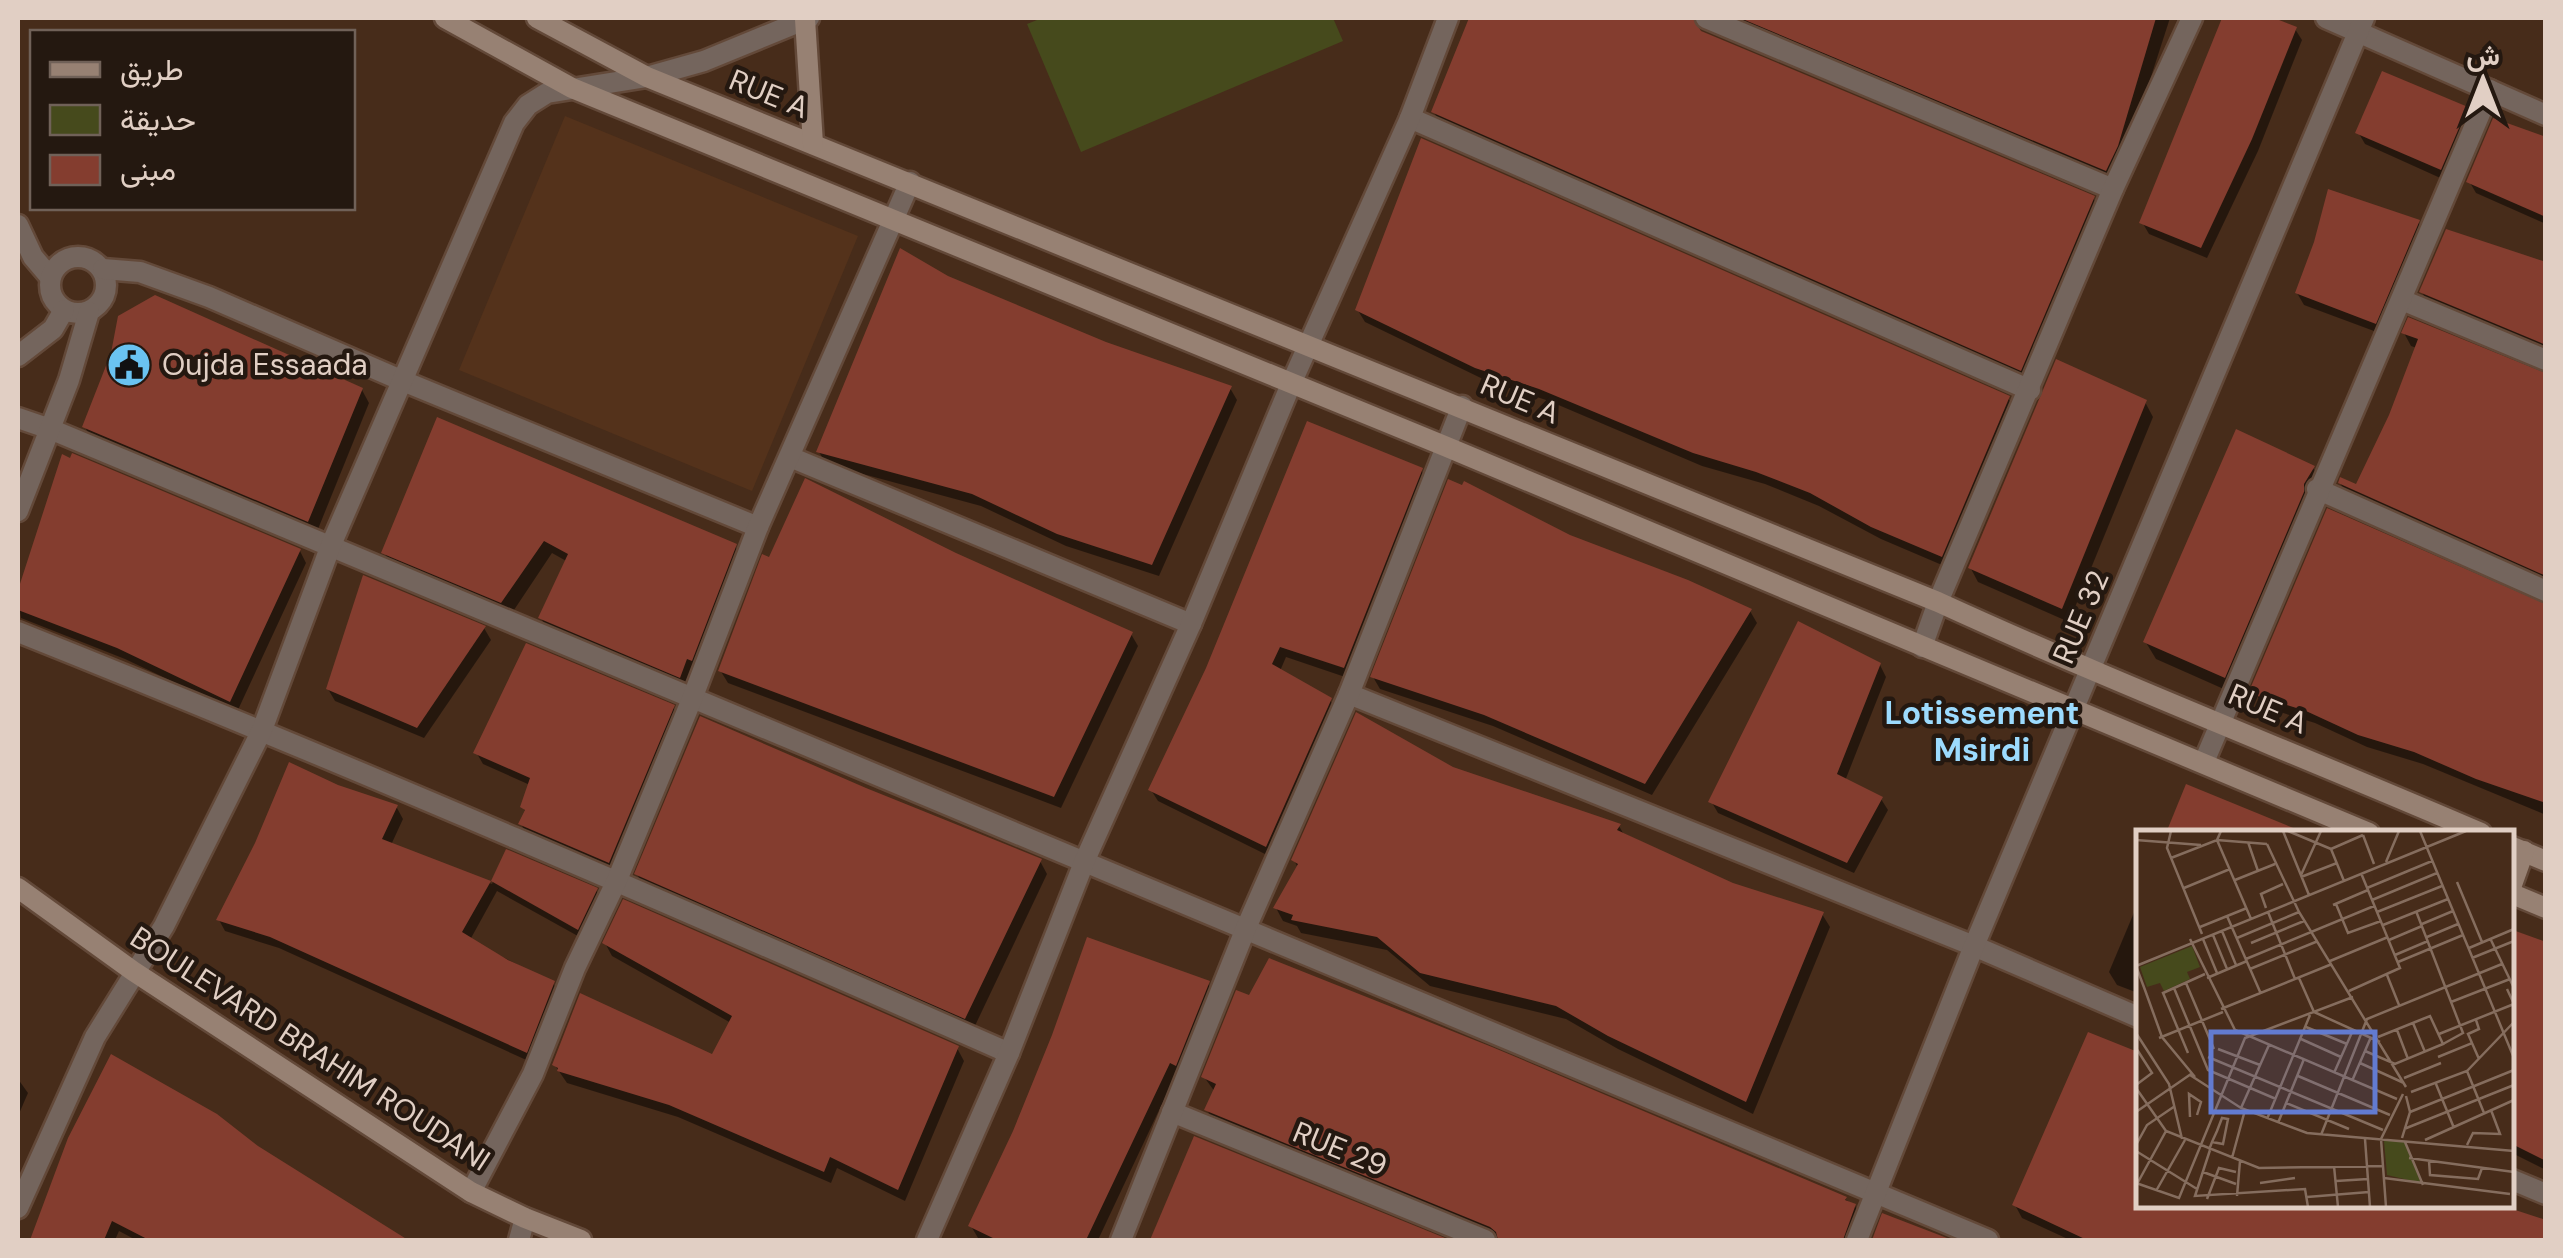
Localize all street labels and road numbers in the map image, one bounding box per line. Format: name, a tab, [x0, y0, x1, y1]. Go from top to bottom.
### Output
street label: RUE A	[724, 60, 815, 127]
street label: RUE A	[1475, 365, 1566, 433]
street label: RUE 32	[2044, 564, 2118, 669]
street label: RUE A	[2223, 675, 2314, 743]
street label: BOULEVARD BRAHIM ROUDANI	[123, 918, 498, 1180]
street label: RUE 29	[1287, 1112, 1393, 1185]

